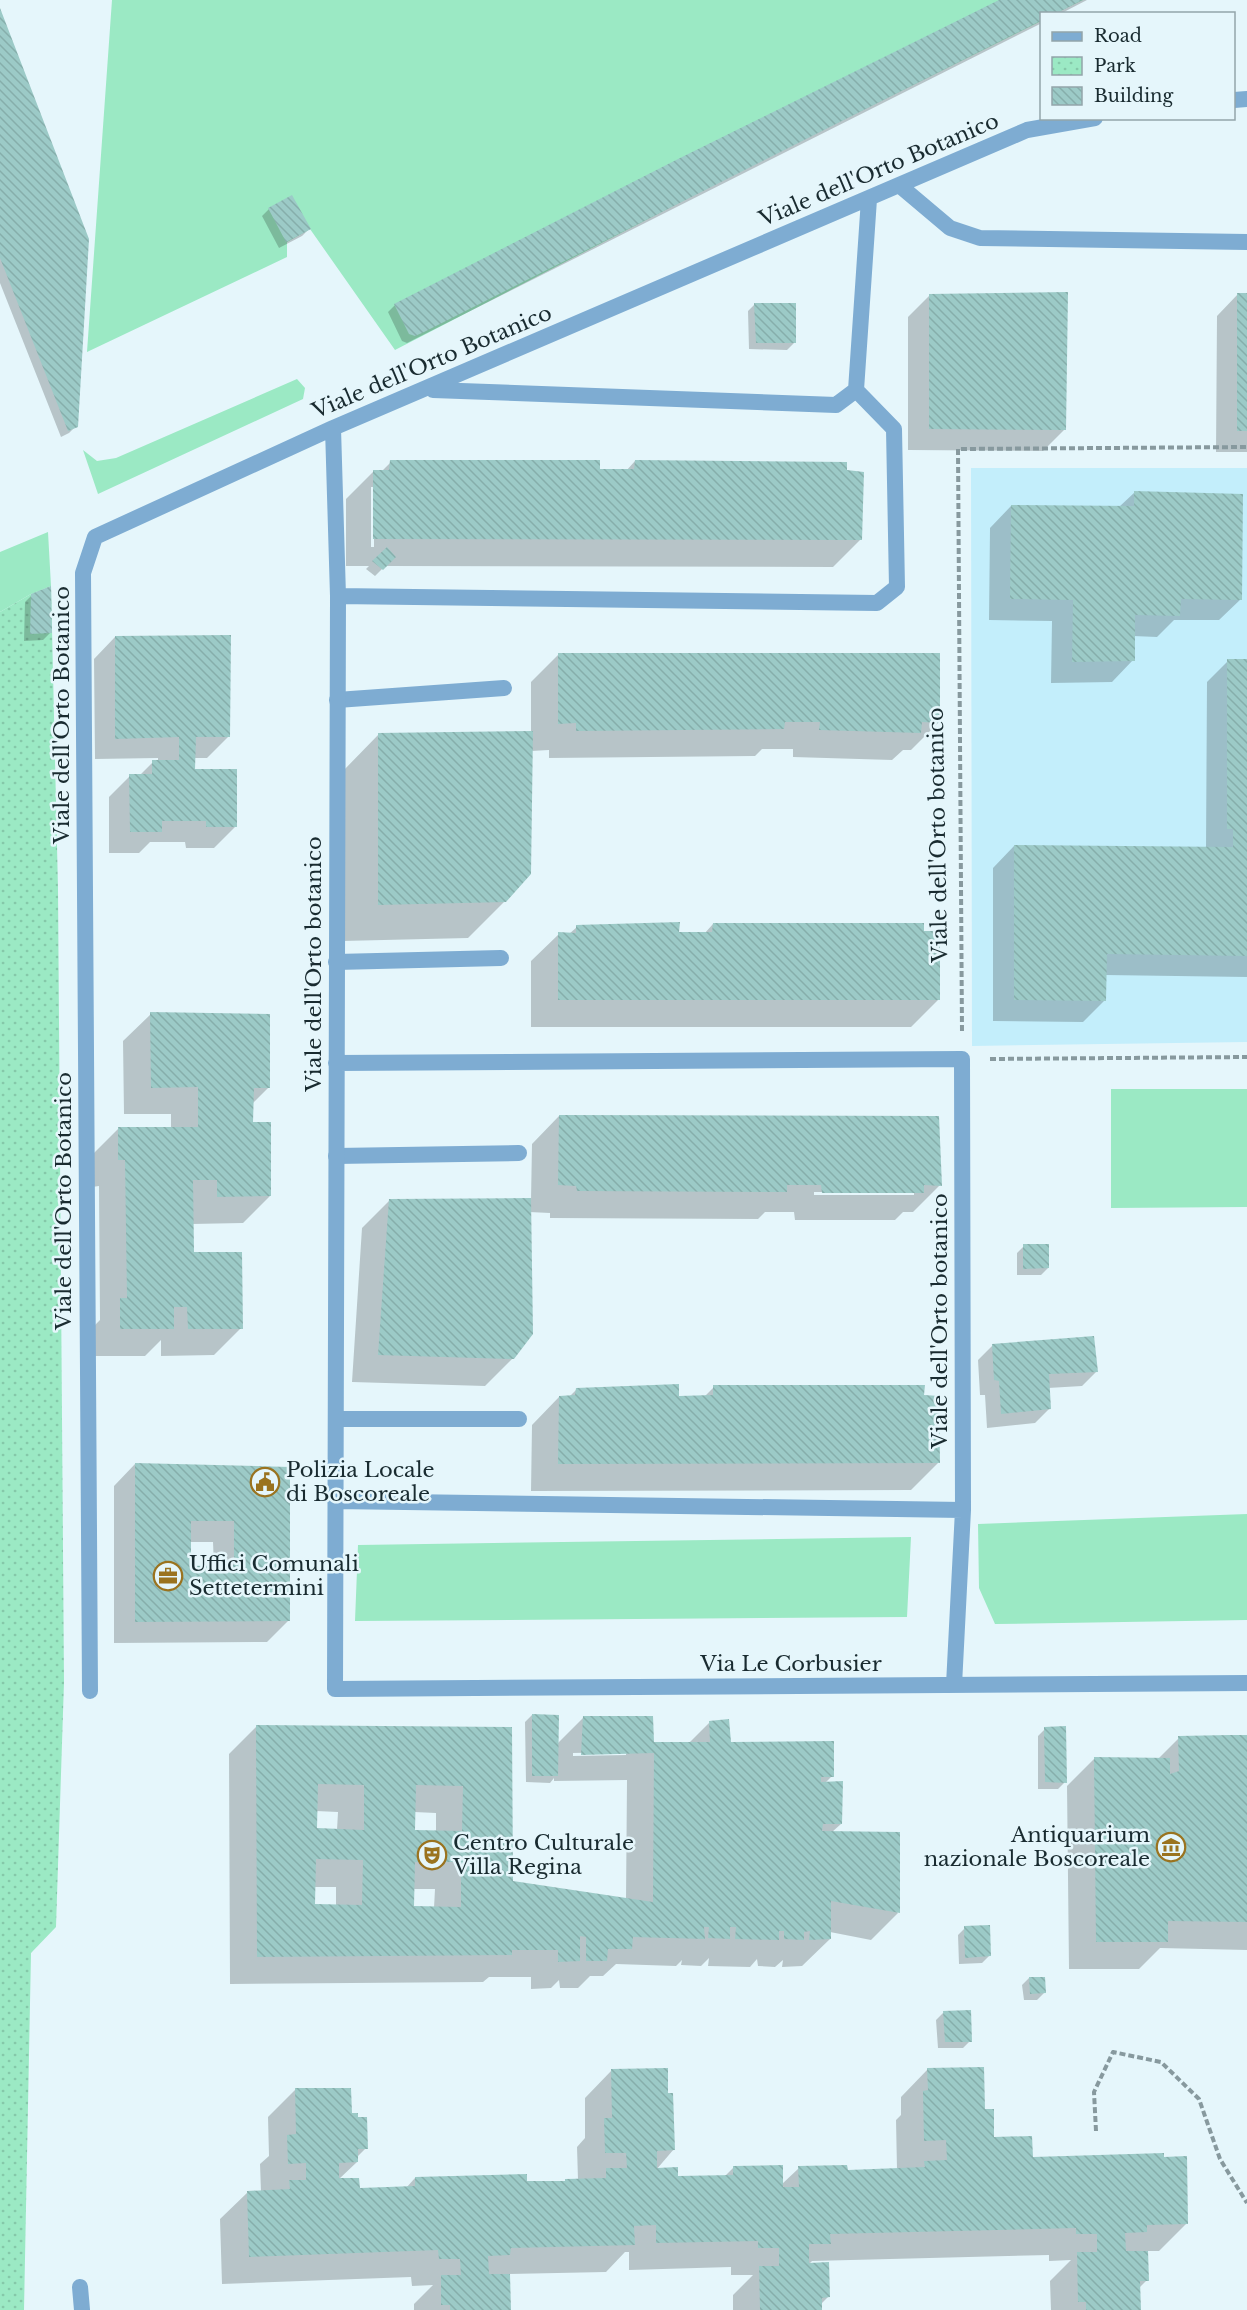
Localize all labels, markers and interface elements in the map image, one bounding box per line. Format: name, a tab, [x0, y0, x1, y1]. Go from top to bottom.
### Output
legend	[1040, 12, 1235, 120]
text: Road	[1094, 25, 1142, 47]
text: Park	[1094, 55, 1136, 77]
text: Building	[1094, 85, 1173, 107]
street label: Viale dell'Orto Botanico	[754, 108, 1003, 233]
street label: Viale dell'Orto Botanico	[307, 300, 556, 425]
street label: Viale dell'Orto Botanico	[49, 586, 75, 845]
street label: Viale dell'Orto botanico	[923, 707, 953, 964]
street label: Viale dell'Orto botanico	[301, 836, 327, 1093]
street label: Viale dell'Orto Botanico	[51, 1072, 77, 1331]
street label: Viale dell'Orto botanico	[927, 1193, 953, 1450]
place label: Polizia Locale di Boscoreale	[286, 1457, 435, 1507]
public building icon: Polizia Locale di Boscoreale	[249, 1466, 281, 1498]
place label: Uffici Comunali Settetermini	[189, 1551, 359, 1601]
office icon: Uffici Comunali Settetermini	[152, 1560, 184, 1592]
street label: Via Le Corbusier	[699, 1651, 882, 1677]
place label: Antiquarium nazionale Boscoreale	[924, 1822, 1150, 1872]
place label: Centro Culturale Villa Regina	[452, 1830, 634, 1880]
museum icon: Antiquarium nazionale Boscoreale	[1155, 1831, 1187, 1863]
theatre icon: Centro Culturale Villa Regina	[416, 1839, 448, 1871]

